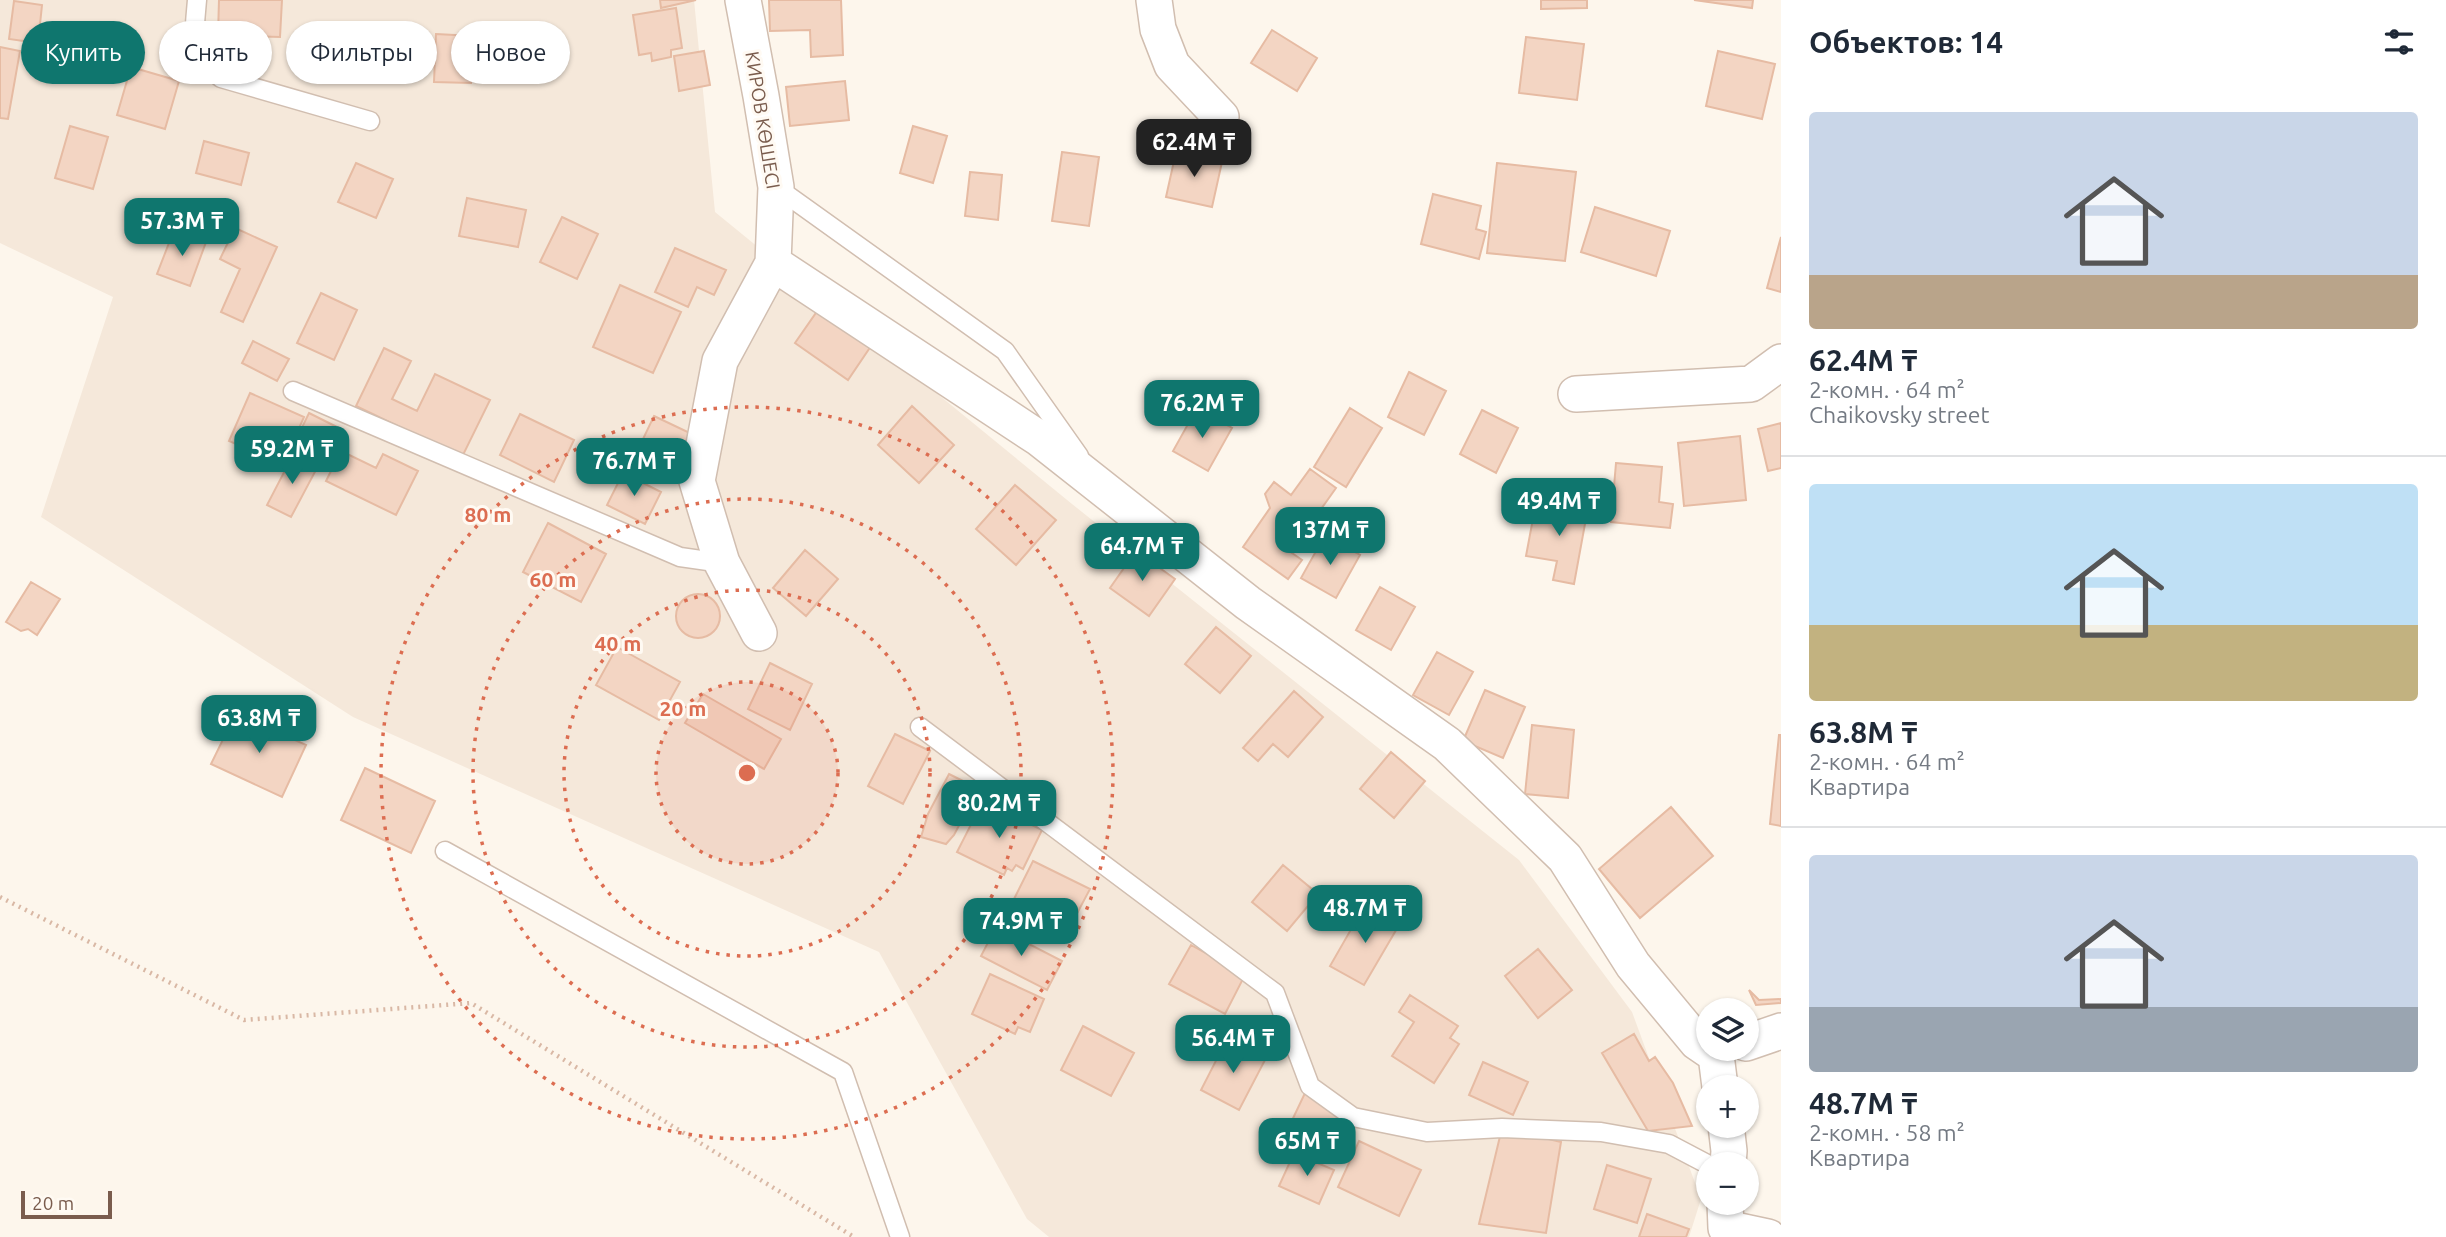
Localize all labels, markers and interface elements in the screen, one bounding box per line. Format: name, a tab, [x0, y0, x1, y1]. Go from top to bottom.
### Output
chip: Купить	[21, 21, 145, 84]
chip: Снять	[159, 21, 272, 84]
chip: Фильтры	[286, 21, 437, 84]
chip: Новое	[451, 21, 570, 84]
icon: filters	[2380, 23, 2418, 61]
text: Объектов: 14	[1809, 25, 2003, 59]
street label: КИРОВ КӨШЕСІ	[741, 50, 785, 190]
pin: 62.4M ₸	[1129, 120, 1259, 179]
text: 62.4M ₸	[1152, 129, 1236, 154]
icon: home	[2051, 158, 2177, 284]
pin: 57.3M ₸	[117, 198, 247, 258]
text: 57.3M ₸	[140, 208, 224, 233]
text: 62.4M ₸	[1809, 343, 1918, 377]
text: 2-комн. · 64 m²	[1809, 377, 1965, 402]
pin: 76.2M ₸	[1137, 380, 1267, 440]
text: 76.2M ₸	[1160, 390, 1244, 415]
text: Chaikovsky street	[1809, 402, 1990, 427]
pin: 59.2M ₸	[227, 426, 357, 486]
text: 59.2M ₸	[250, 436, 334, 461]
pin: 76.7M ₸	[569, 438, 699, 498]
text: 76.7M ₸	[592, 448, 676, 473]
pin: 49.4M ₸	[1494, 478, 1624, 538]
text: 49.4M ₸	[1517, 488, 1601, 513]
text: 80 m	[465, 502, 511, 526]
pin: 137M ₸	[1273, 508, 1387, 567]
text: 137M ₸	[1291, 517, 1369, 542]
pin: 64.7M ₸	[1077, 524, 1207, 583]
icon: home	[2051, 530, 2177, 656]
text: 64.7M ₸	[1100, 533, 1184, 558]
text: 60 m	[530, 567, 576, 591]
text: 40 m	[595, 631, 641, 655]
pin: 63.8M ₸	[194, 696, 324, 755]
text: 20 m	[660, 696, 706, 720]
text: 63.8M ₸	[217, 705, 301, 730]
text: 63.8M ₸	[1809, 715, 1918, 749]
text: 2-комн. · 64 m²	[1809, 749, 1965, 774]
centre of rings	[735, 761, 759, 785]
text: Квартира	[1809, 774, 1910, 799]
pin: 80.2M ₸	[934, 780, 1064, 840]
text: 80.2M ₸	[957, 790, 1041, 815]
pin: 48.7M ₸	[1300, 886, 1430, 945]
text: 48.7M ₸	[1323, 895, 1407, 920]
pin: 74.9M ₸	[956, 898, 1086, 958]
icon: home	[2051, 901, 2177, 1027]
text: 74.9M ₸	[979, 908, 1063, 933]
map controls	[1696, 998, 1759, 1215]
button: layers	[1696, 998, 1759, 1061]
pin: 56.4M ₸	[1168, 1016, 1298, 1075]
text: 56.4M ₸	[1191, 1025, 1275, 1050]
button: +	[1696, 1075, 1759, 1138]
text: 48.7M ₸	[1809, 1086, 1918, 1120]
pin: 65M ₸	[1258, 1118, 1356, 1178]
text: 2-комн. · 58 m²	[1809, 1120, 1965, 1145]
text: 65M ₸	[1275, 1128, 1339, 1153]
text: Квартира	[1809, 1145, 1910, 1170]
button: −	[1696, 1152, 1759, 1215]
scale bar	[21, 1188, 112, 1220]
text: 20 m	[32, 1192, 74, 1214]

